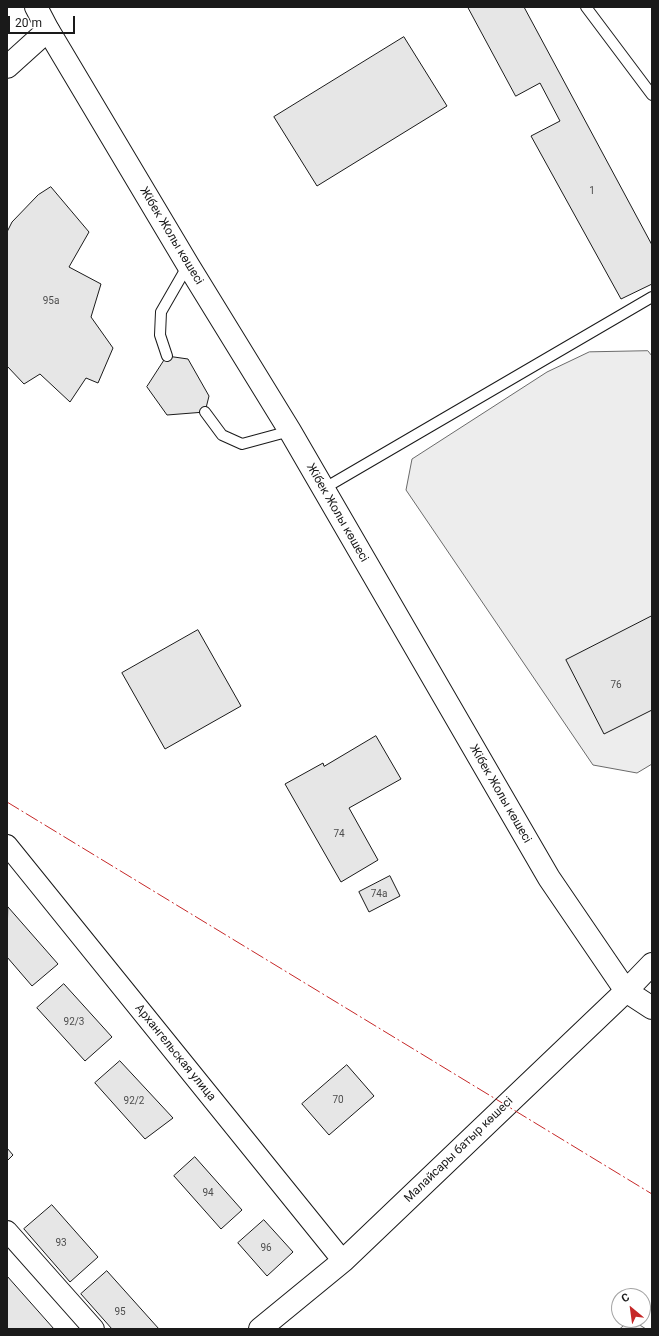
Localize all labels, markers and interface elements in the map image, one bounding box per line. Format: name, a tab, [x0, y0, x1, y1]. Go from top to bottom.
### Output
scale bar	[10, 8, 77, 34]
text: 20 m	[15, 16, 42, 30]
street label: Жібек Жолы көшесі	[136, 185, 206, 287]
house number: 1	[589, 185, 595, 197]
house number: 95а	[43, 295, 59, 307]
street label: Жібек Жолы көшесі	[303, 461, 371, 565]
house number: 76	[610, 679, 622, 691]
street label: Жібек Жолы көшесі	[466, 742, 534, 846]
house number: 74	[333, 828, 345, 840]
house number: 74а	[371, 888, 387, 900]
street label: Архангельская улица	[132, 1002, 218, 1104]
house number: 92/3	[64, 1016, 84, 1028]
house number: 70	[332, 1094, 344, 1106]
street label: Малайсары батыр көшесі	[402, 1094, 516, 1206]
house number: 92/2	[124, 1095, 144, 1107]
house number: 94	[202, 1187, 214, 1199]
house number: 93	[55, 1237, 67, 1249]
house number: 96	[260, 1242, 272, 1254]
north arrow	[611, 1288, 651, 1328]
text: С	[619, 1291, 632, 1305]
house number: 95	[114, 1306, 126, 1318]

